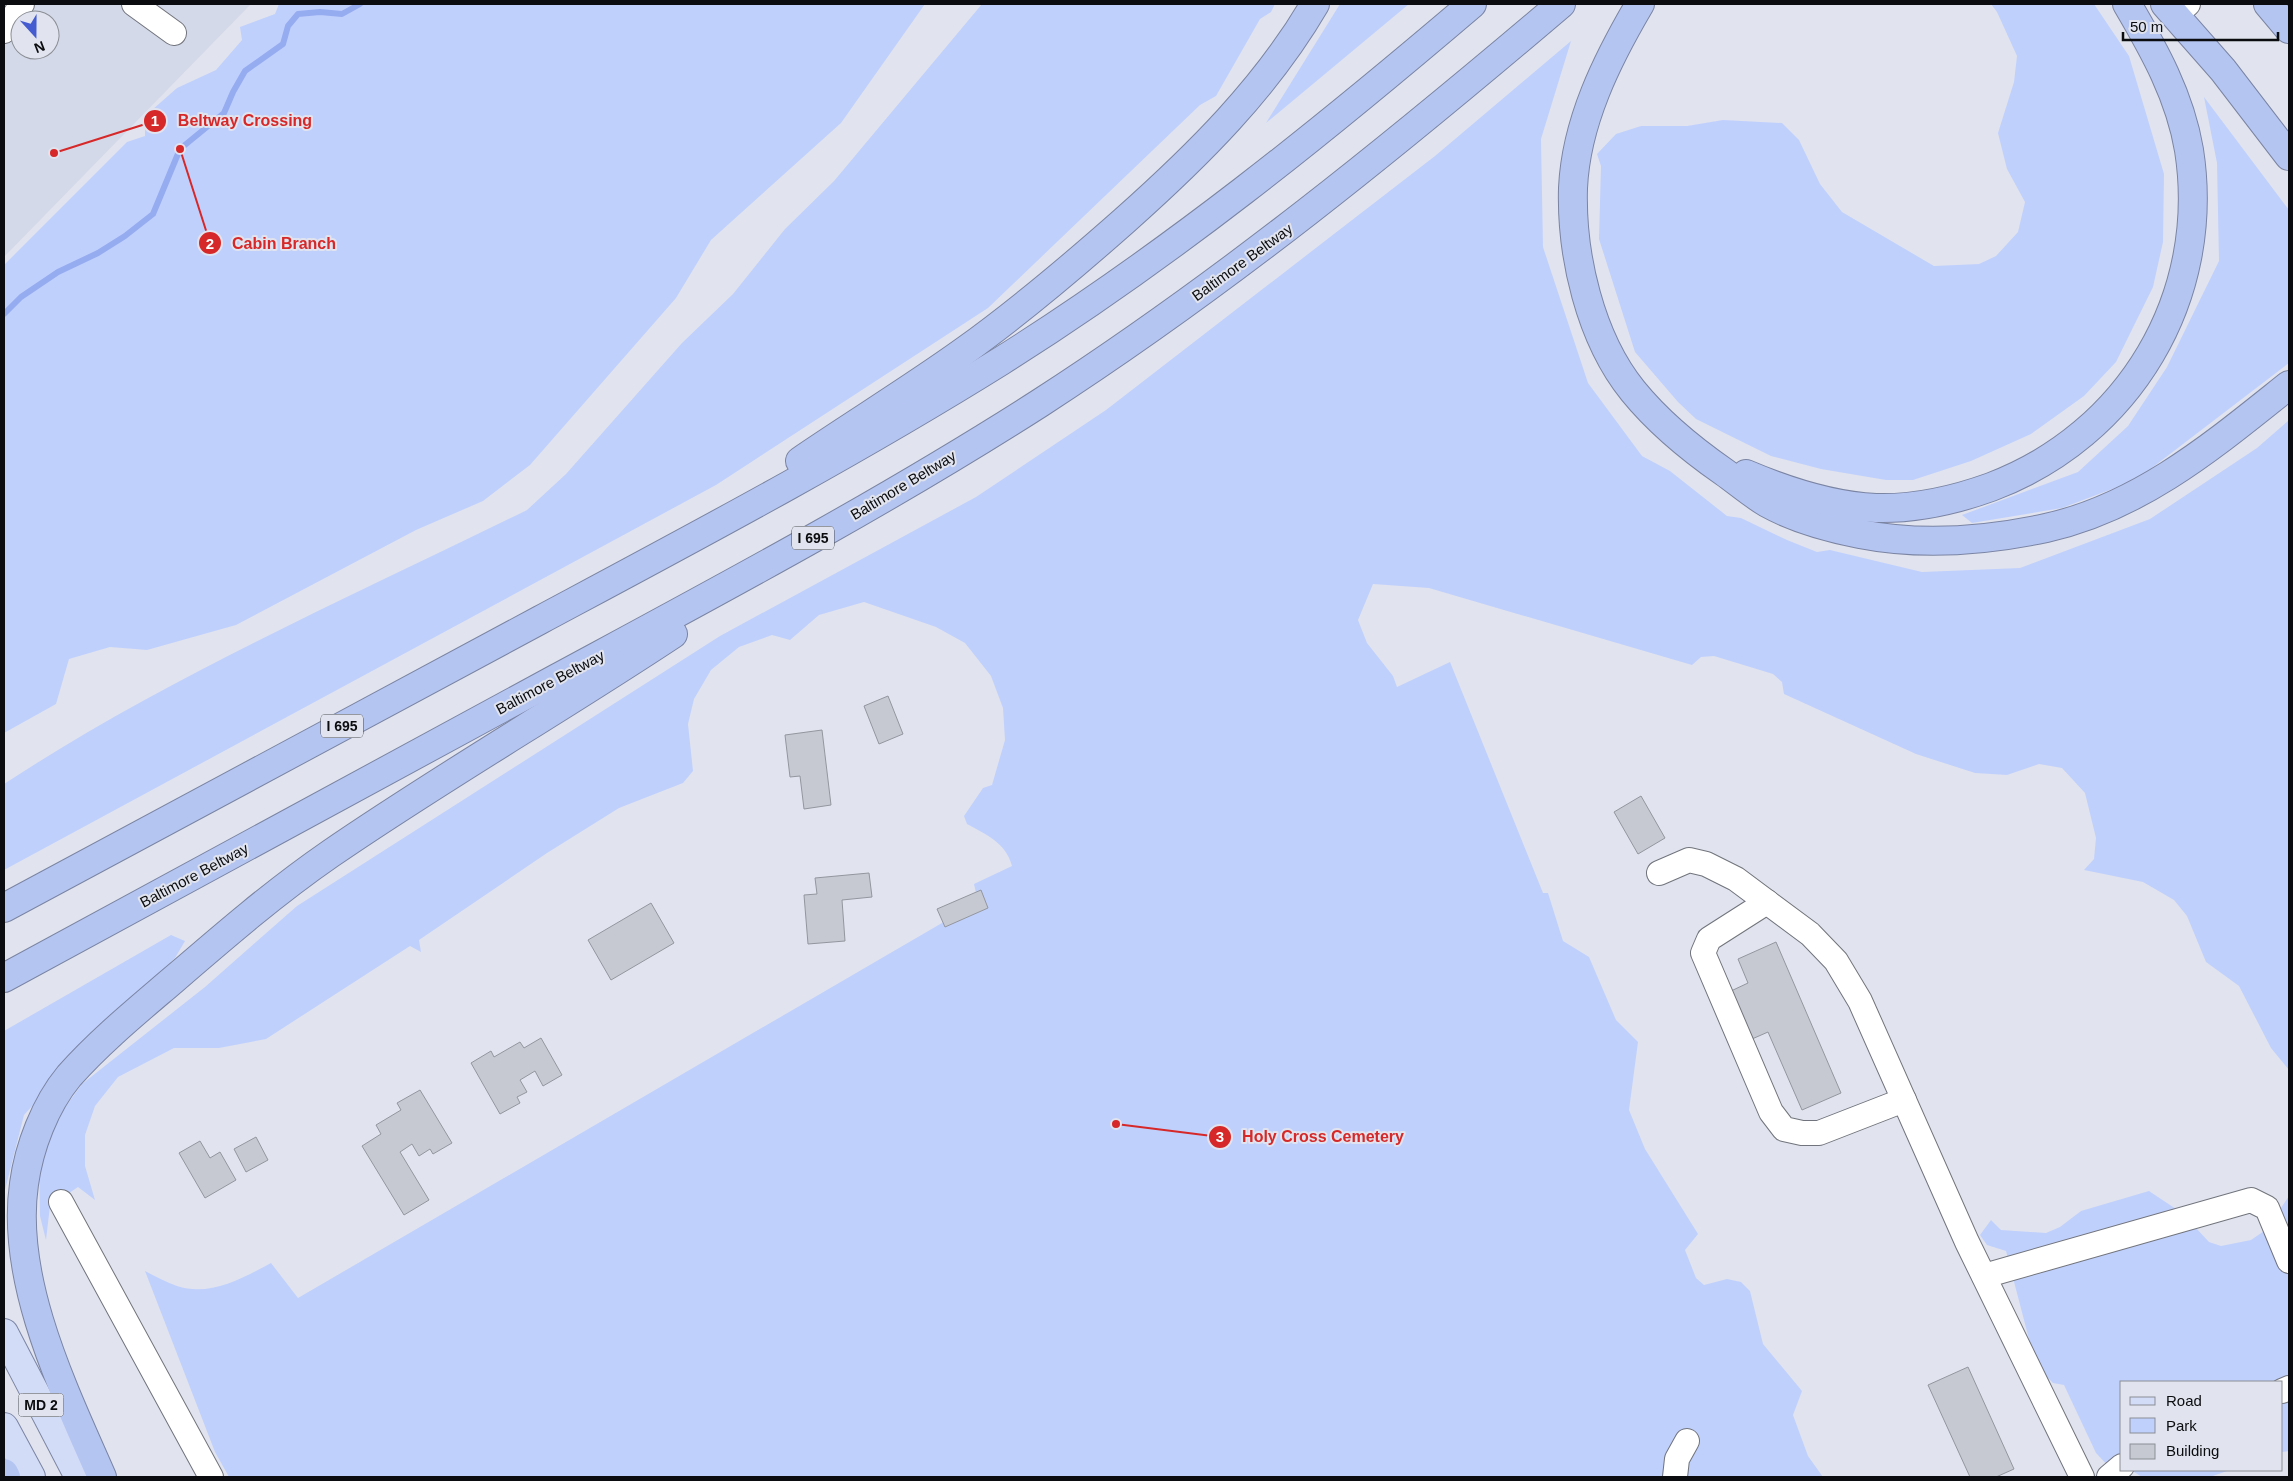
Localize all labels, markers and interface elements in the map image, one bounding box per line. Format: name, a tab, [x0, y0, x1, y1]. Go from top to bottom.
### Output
north arrow	[10, 10, 60, 60]
scale bar	[2123, 10, 2278, 42]
text: 50 m	[2130, 18, 2163, 35]
text: N	[32, 38, 47, 56]
callout: Beltway Crossing	[142, 105, 322, 136]
text: 1	[151, 112, 159, 129]
text: Beltway Crossing	[178, 112, 312, 129]
street label: Baltimore Beltway	[1188, 220, 1296, 304]
callout: Cabin Branch	[197, 228, 346, 259]
text: 2	[206, 235, 214, 252]
text: Cabin Branch	[232, 235, 336, 252]
street label: Baltimore Beltway	[847, 447, 959, 523]
road number: I 695	[792, 526, 834, 550]
street label: Baltimore Beltway	[493, 646, 607, 718]
road number: I 695	[321, 714, 363, 738]
street label: Baltimore Beltway	[137, 839, 251, 911]
callout: Holy Cross Cemetery	[1207, 1121, 1414, 1152]
text: 3	[1216, 1128, 1224, 1145]
text: Holy Cross Cemetery	[1242, 1128, 1404, 1145]
legend	[2120, 1381, 2283, 1471]
text: Road	[2166, 1392, 2202, 1409]
road number: MD 2	[18, 1394, 64, 1416]
text: Park	[2166, 1417, 2197, 1434]
text: Building	[2166, 1442, 2219, 1459]

